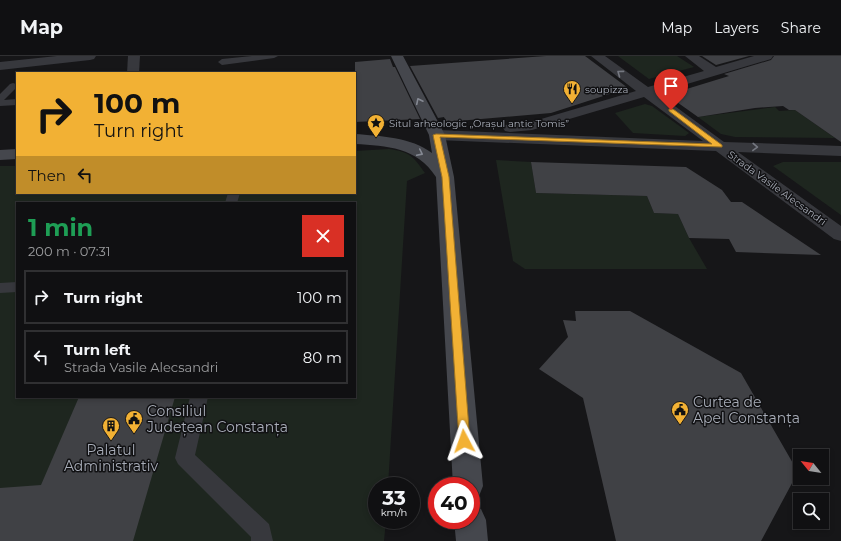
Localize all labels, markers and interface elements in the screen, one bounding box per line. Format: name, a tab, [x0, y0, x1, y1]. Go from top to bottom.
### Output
text: Map	[20, 16, 63, 39]
text: Map	[661, 19, 692, 37]
text: Layers	[714, 19, 759, 37]
text: Share	[781, 19, 821, 37]
pin	[654, 69, 688, 110]
one-way arrow	[618, 71, 625, 78]
icon: arrive	[660, 75, 682, 97]
restaurant icon: soupizza	[562, 79, 582, 104]
place label: soupizza	[585, 83, 628, 96]
text: 100 m	[94, 86, 180, 120]
icon: right	[28, 88, 80, 140]
one-way arrow	[416, 97, 424, 105]
place icon: Situl arheologic „Orașul antic Tomis”	[366, 113, 386, 138]
place label: Situl arheologic „Orașul antic Tomis”	[389, 117, 569, 130]
text: Turn right	[94, 120, 184, 142]
one-way arrow	[752, 143, 758, 152]
one-way arrow	[416, 148, 424, 156]
street label: Strada Vasile Alecsandri	[725, 148, 829, 228]
icon: left	[74, 164, 96, 186]
text: Then	[28, 166, 66, 185]
text: 1 min	[28, 213, 93, 242]
button: close	[302, 215, 344, 257]
text: 200 m · 07:31	[28, 243, 111, 259]
icon: right	[30, 286, 52, 308]
text: Turn right	[64, 288, 143, 307]
text: 100 m	[297, 288, 342, 307]
text: Turn left	[64, 340, 131, 359]
icon: left	[30, 346, 52, 368]
text: 80 m	[303, 348, 342, 367]
text: Strada Vasile Alecsandri	[64, 359, 218, 375]
place label: Curtea de Apel Constanța	[693, 393, 800, 428]
public building icon: Curtea de Apel Constanța	[670, 400, 690, 425]
place label: Consiliul Județean Constanța	[146, 402, 288, 437]
public building icon: Consiliul Județean Constanța	[124, 409, 144, 434]
building icon: Palatul Administrativ	[101, 416, 121, 441]
position arrow	[443, 420, 485, 462]
place label: Palatul Administrativ	[64, 441, 158, 475]
north arrow	[793, 449, 829, 485]
map controls	[793, 449, 829, 529]
speed limit sign: 40	[428, 477, 480, 529]
text: 33	[382, 486, 406, 510]
button: search	[793, 493, 829, 529]
text: km/h	[381, 506, 407, 519]

